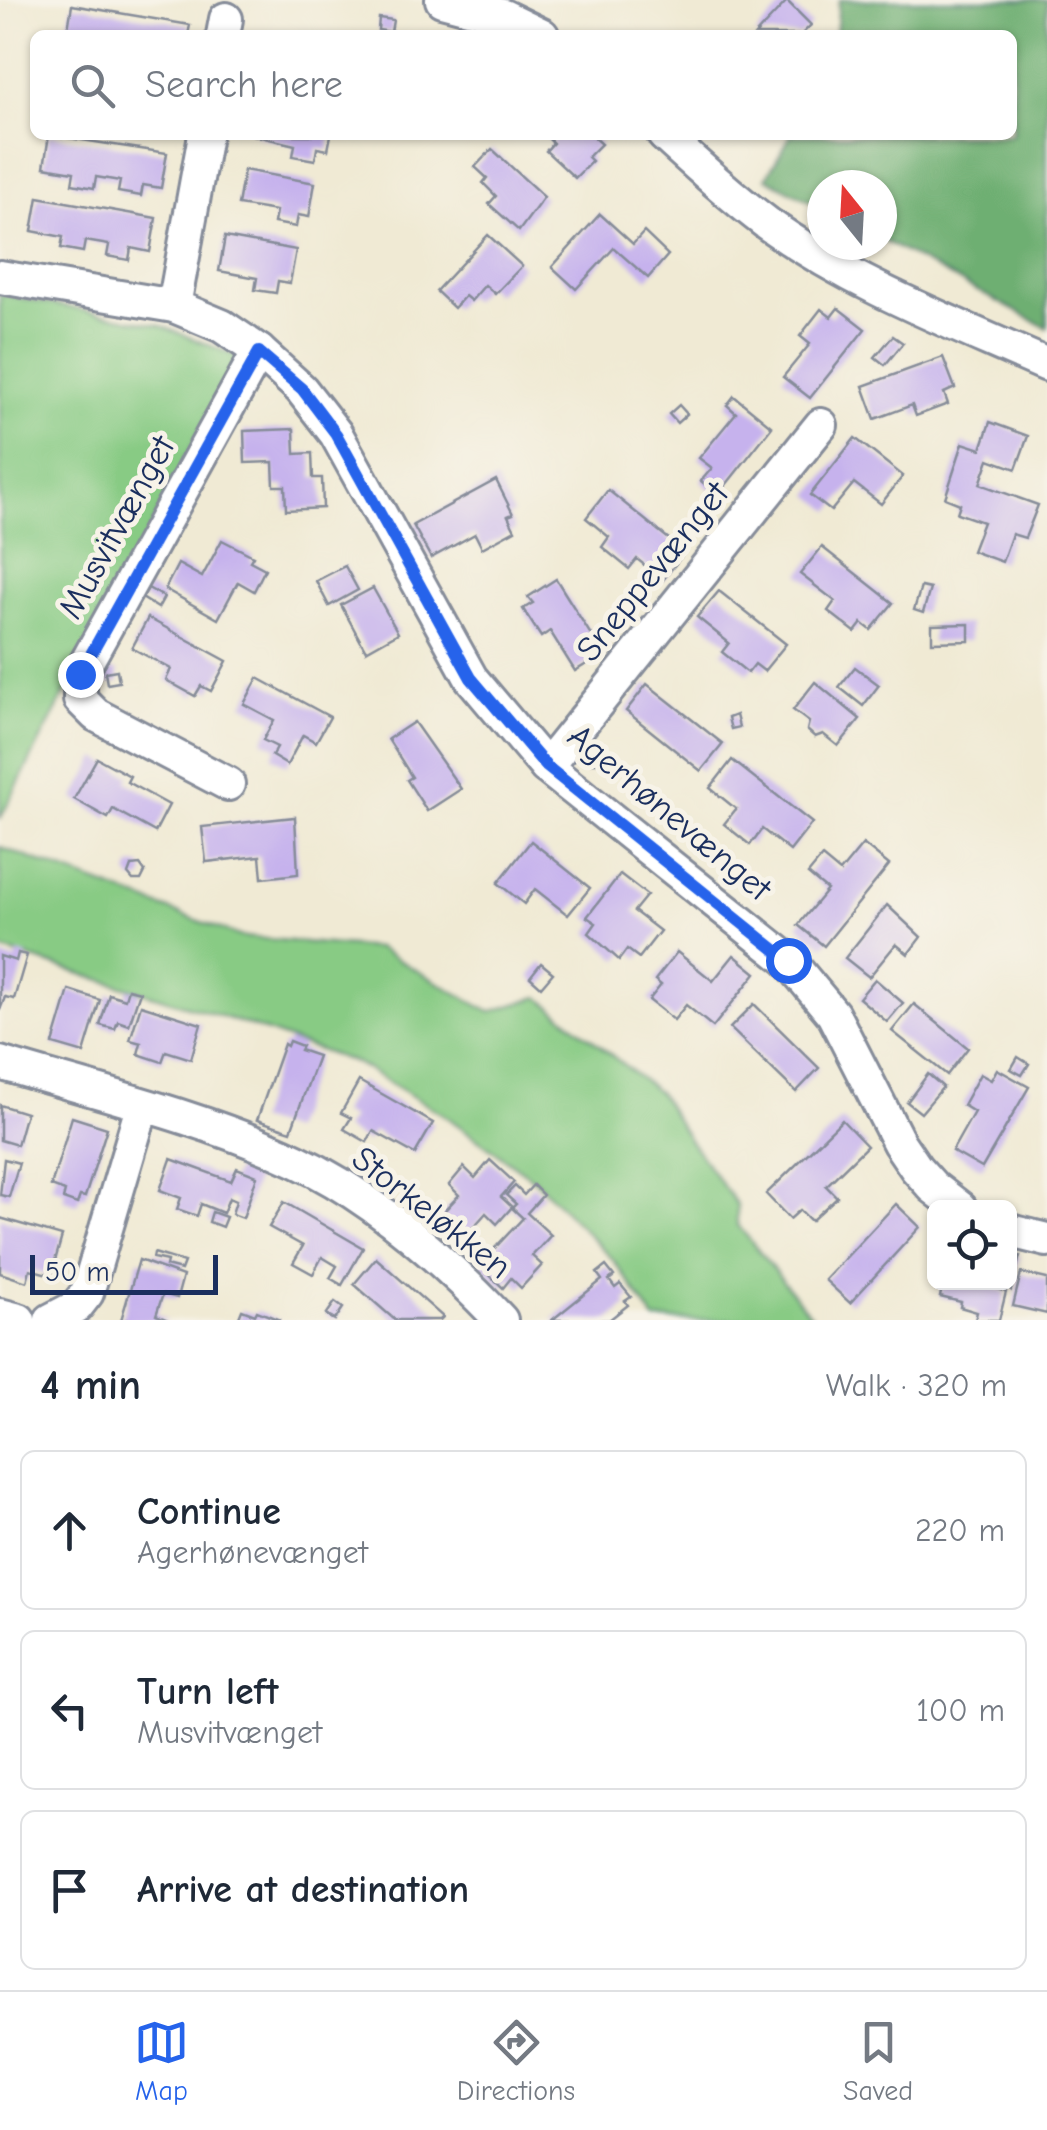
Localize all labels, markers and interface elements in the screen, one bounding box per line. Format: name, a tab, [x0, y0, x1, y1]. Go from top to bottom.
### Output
search box	[30, 30, 1017, 140]
icon: search	[65, 58, 120, 113]
text: Search here	[145, 63, 343, 107]
north arrow	[807, 170, 897, 260]
street label: Musvitvænget	[49, 428, 184, 626]
street label: Sneppevænget	[568, 473, 738, 669]
route end	[58, 652, 104, 698]
street label: Agerhønevænget	[560, 715, 780, 910]
route start	[766, 938, 812, 984]
street label: Storkeløkken	[344, 1138, 519, 1287]
map controls	[927, 1200, 1017, 1290]
button: locate	[927, 1200, 1017, 1290]
scale bar	[30, 1250, 218, 1294]
text: 50 m	[45, 1256, 110, 1288]
text: 4 min	[40, 1361, 141, 1410]
text: Walk · 320 m	[826, 1367, 1007, 1404]
text: Continue	[137, 1490, 281, 1534]
icon: ahead	[42, 1503, 97, 1558]
text: 220 m	[915, 1512, 1005, 1549]
text: Agerhønevænget	[137, 1534, 368, 1571]
text: Turn left	[137, 1670, 278, 1714]
icon: left	[42, 1683, 97, 1738]
text: 100 m	[916, 1692, 1005, 1729]
text: Musvitvænget	[137, 1714, 322, 1751]
icon: arrive	[42, 1863, 97, 1918]
text: Arrive at destination	[137, 1868, 469, 1912]
tab: Map	[134, 2015, 189, 2107]
tab: Directions	[457, 2015, 575, 2107]
tab: Saved	[843, 2015, 913, 2107]

